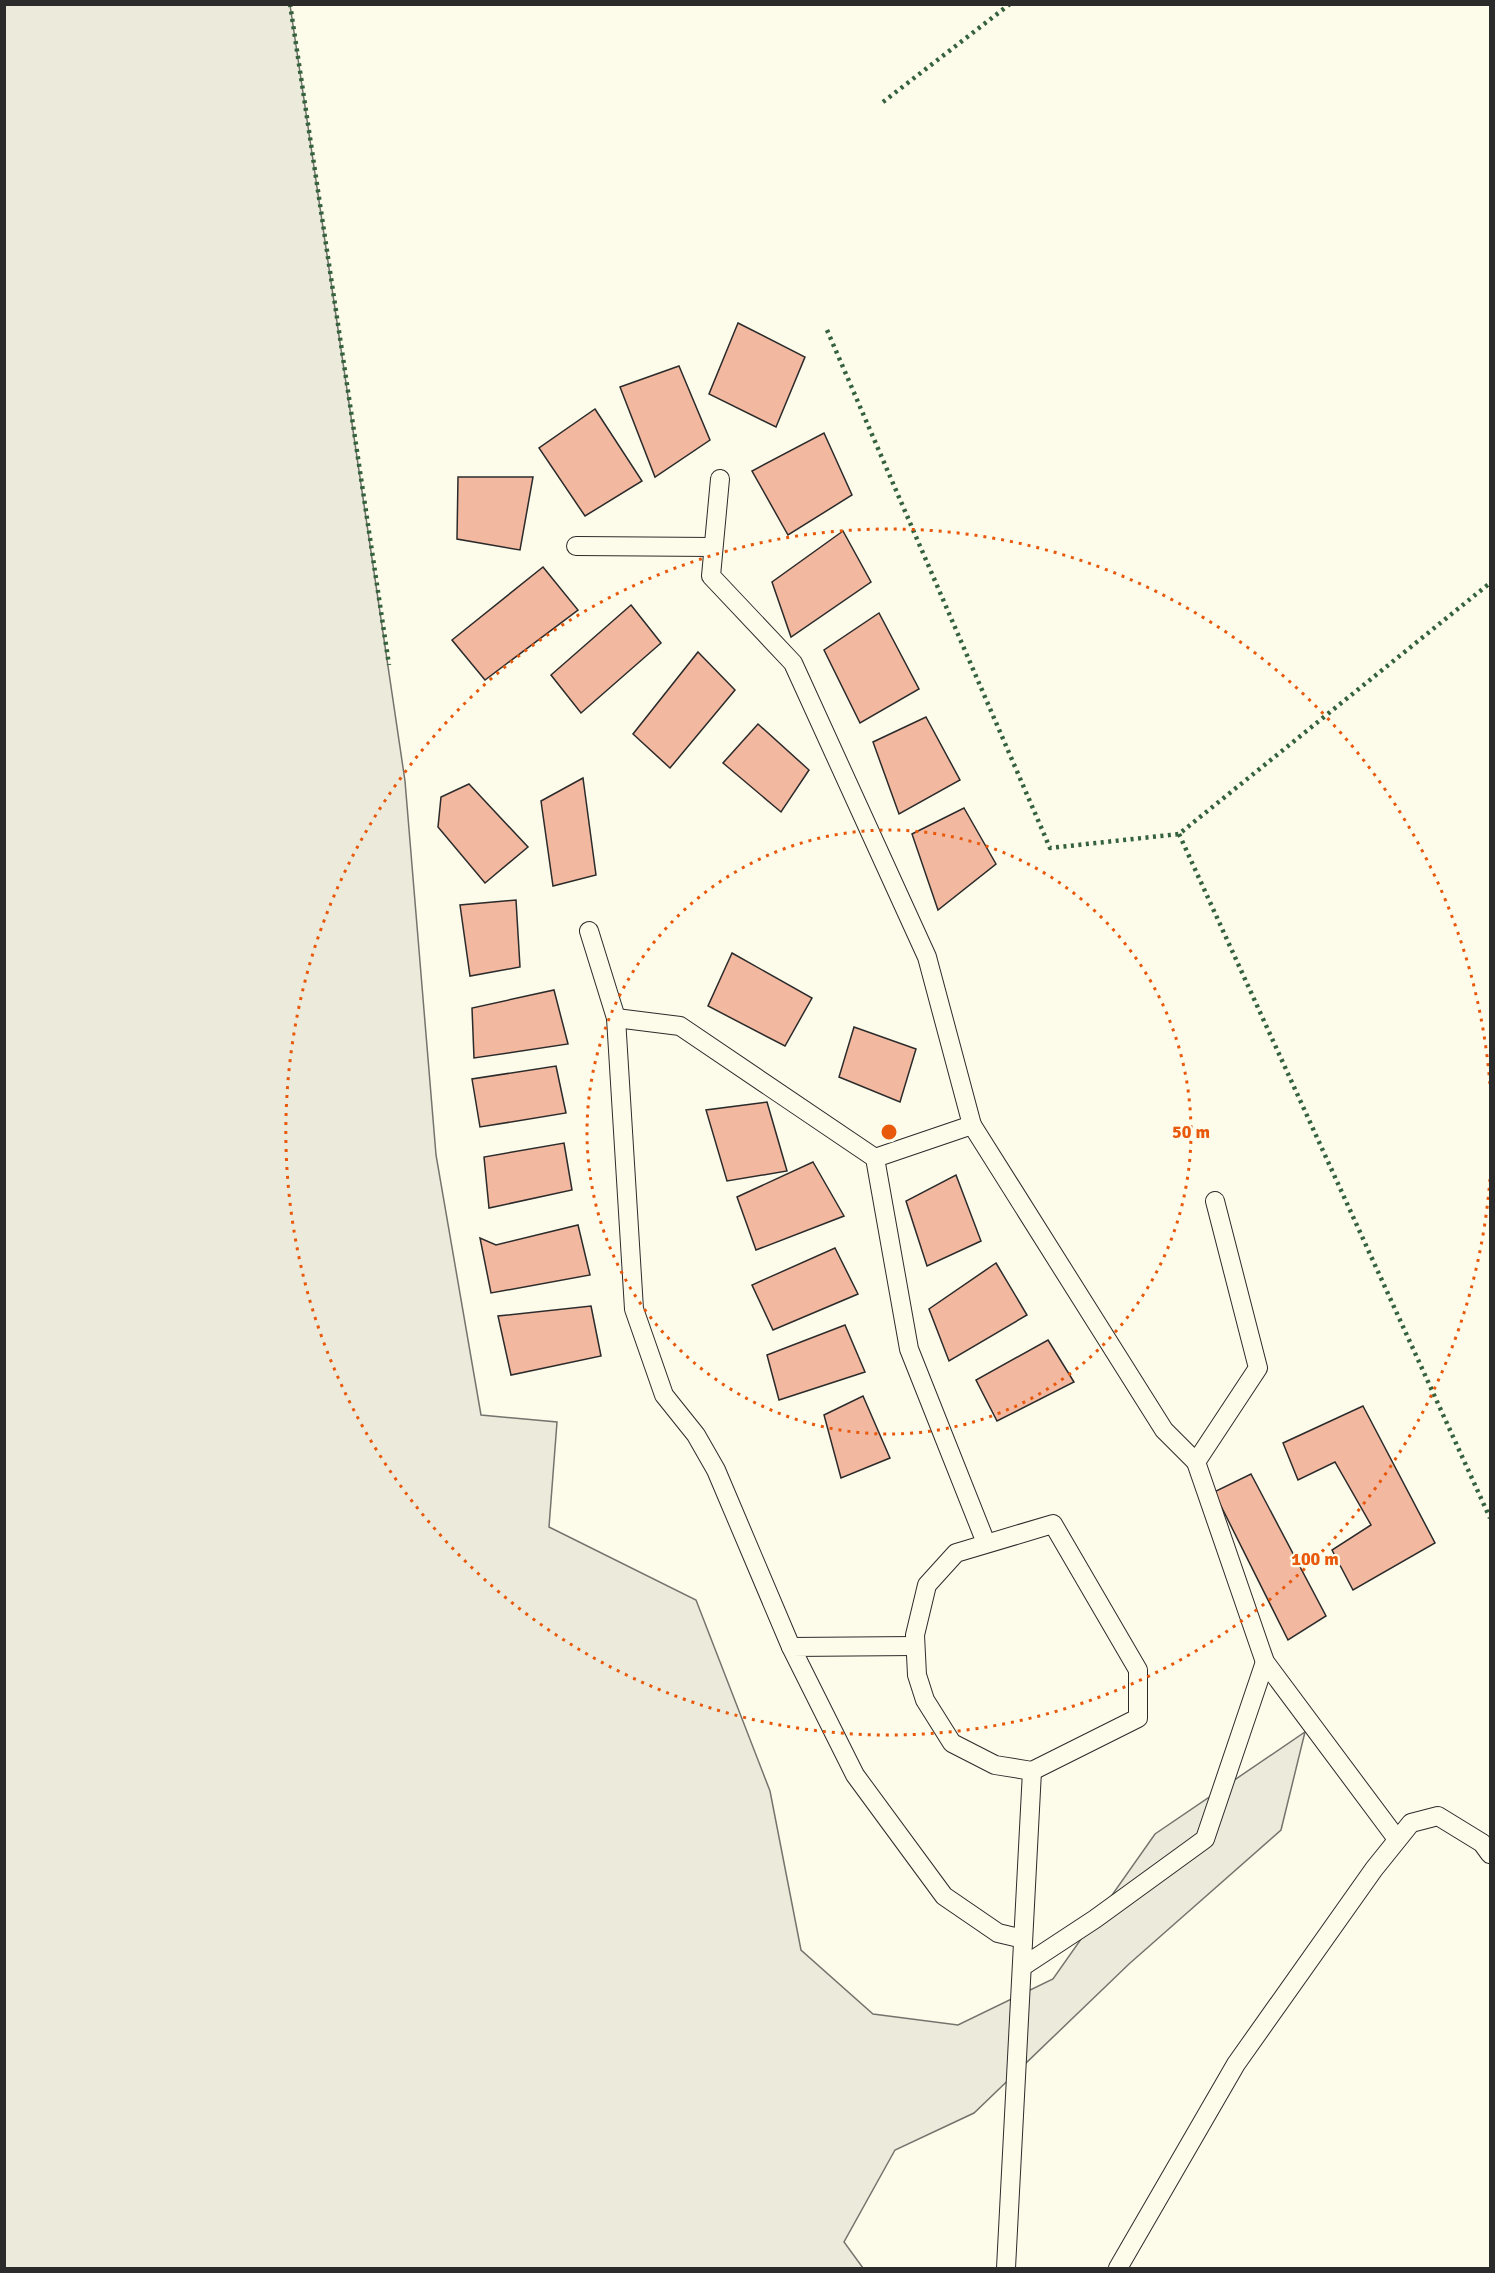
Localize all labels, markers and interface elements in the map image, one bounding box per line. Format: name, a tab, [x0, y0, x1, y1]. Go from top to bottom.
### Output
text: 50 m	[1172, 1121, 1210, 1143]
centre of rings	[879, 1122, 899, 1142]
text: 100 m	[1291, 1548, 1339, 1570]

